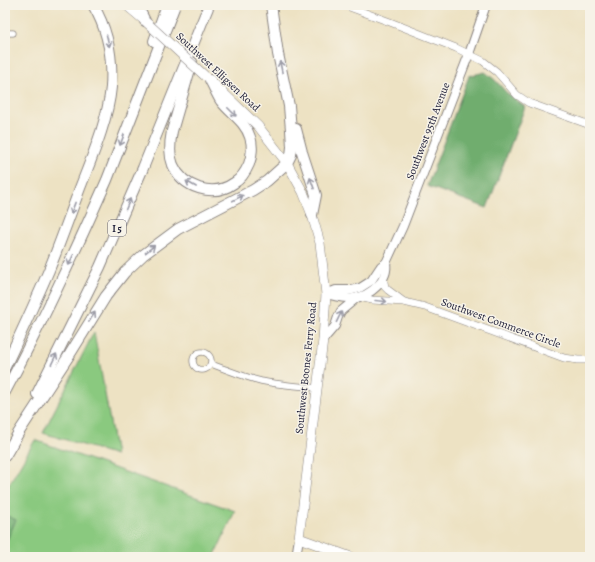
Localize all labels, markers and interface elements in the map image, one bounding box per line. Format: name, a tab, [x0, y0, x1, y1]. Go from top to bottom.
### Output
street label: Southwest Elligsen Road	[173, 29, 263, 115]
one-way arrow	[104, 34, 112, 47]
one-way arrow	[277, 61, 285, 74]
street label: Southwest 95th Avenue	[402, 80, 454, 182]
one-way arrow	[227, 107, 237, 117]
one-way arrow	[118, 134, 126, 146]
one-way arrow	[308, 177, 315, 190]
one-way arrow	[185, 179, 197, 187]
one-way arrow	[231, 194, 243, 201]
one-way arrow	[124, 198, 132, 210]
one-way arrow	[68, 201, 76, 213]
road number: I 5	[108, 220, 126, 236]
one-way arrow	[145, 245, 156, 253]
one-way arrow	[67, 253, 74, 265]
street label: Southwest Commerce Circle	[439, 294, 563, 352]
one-way arrow	[374, 297, 387, 305]
street label: Southwest Boones Ferry Road	[292, 301, 320, 435]
one-way arrow	[89, 311, 97, 323]
one-way arrow	[336, 311, 343, 323]
one-way arrow	[51, 354, 59, 366]

